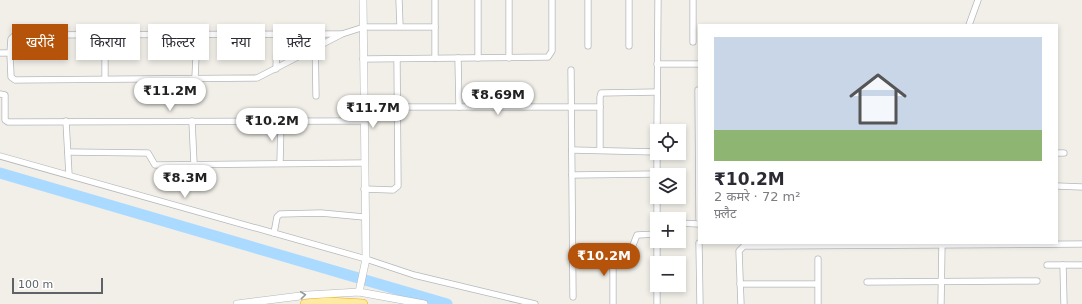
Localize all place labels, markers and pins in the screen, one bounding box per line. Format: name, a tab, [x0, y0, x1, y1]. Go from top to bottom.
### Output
pin: ₹11.2M	[137, 78, 203, 112]
pin: ₹8.69M	[465, 82, 531, 116]
pin: ₹11.7M	[340, 95, 406, 129]
pin: ₹10.2M	[239, 108, 305, 142]
pin: ₹8.3M	[157, 165, 213, 199]
pin: ₹10.2M	[571, 243, 637, 277]

